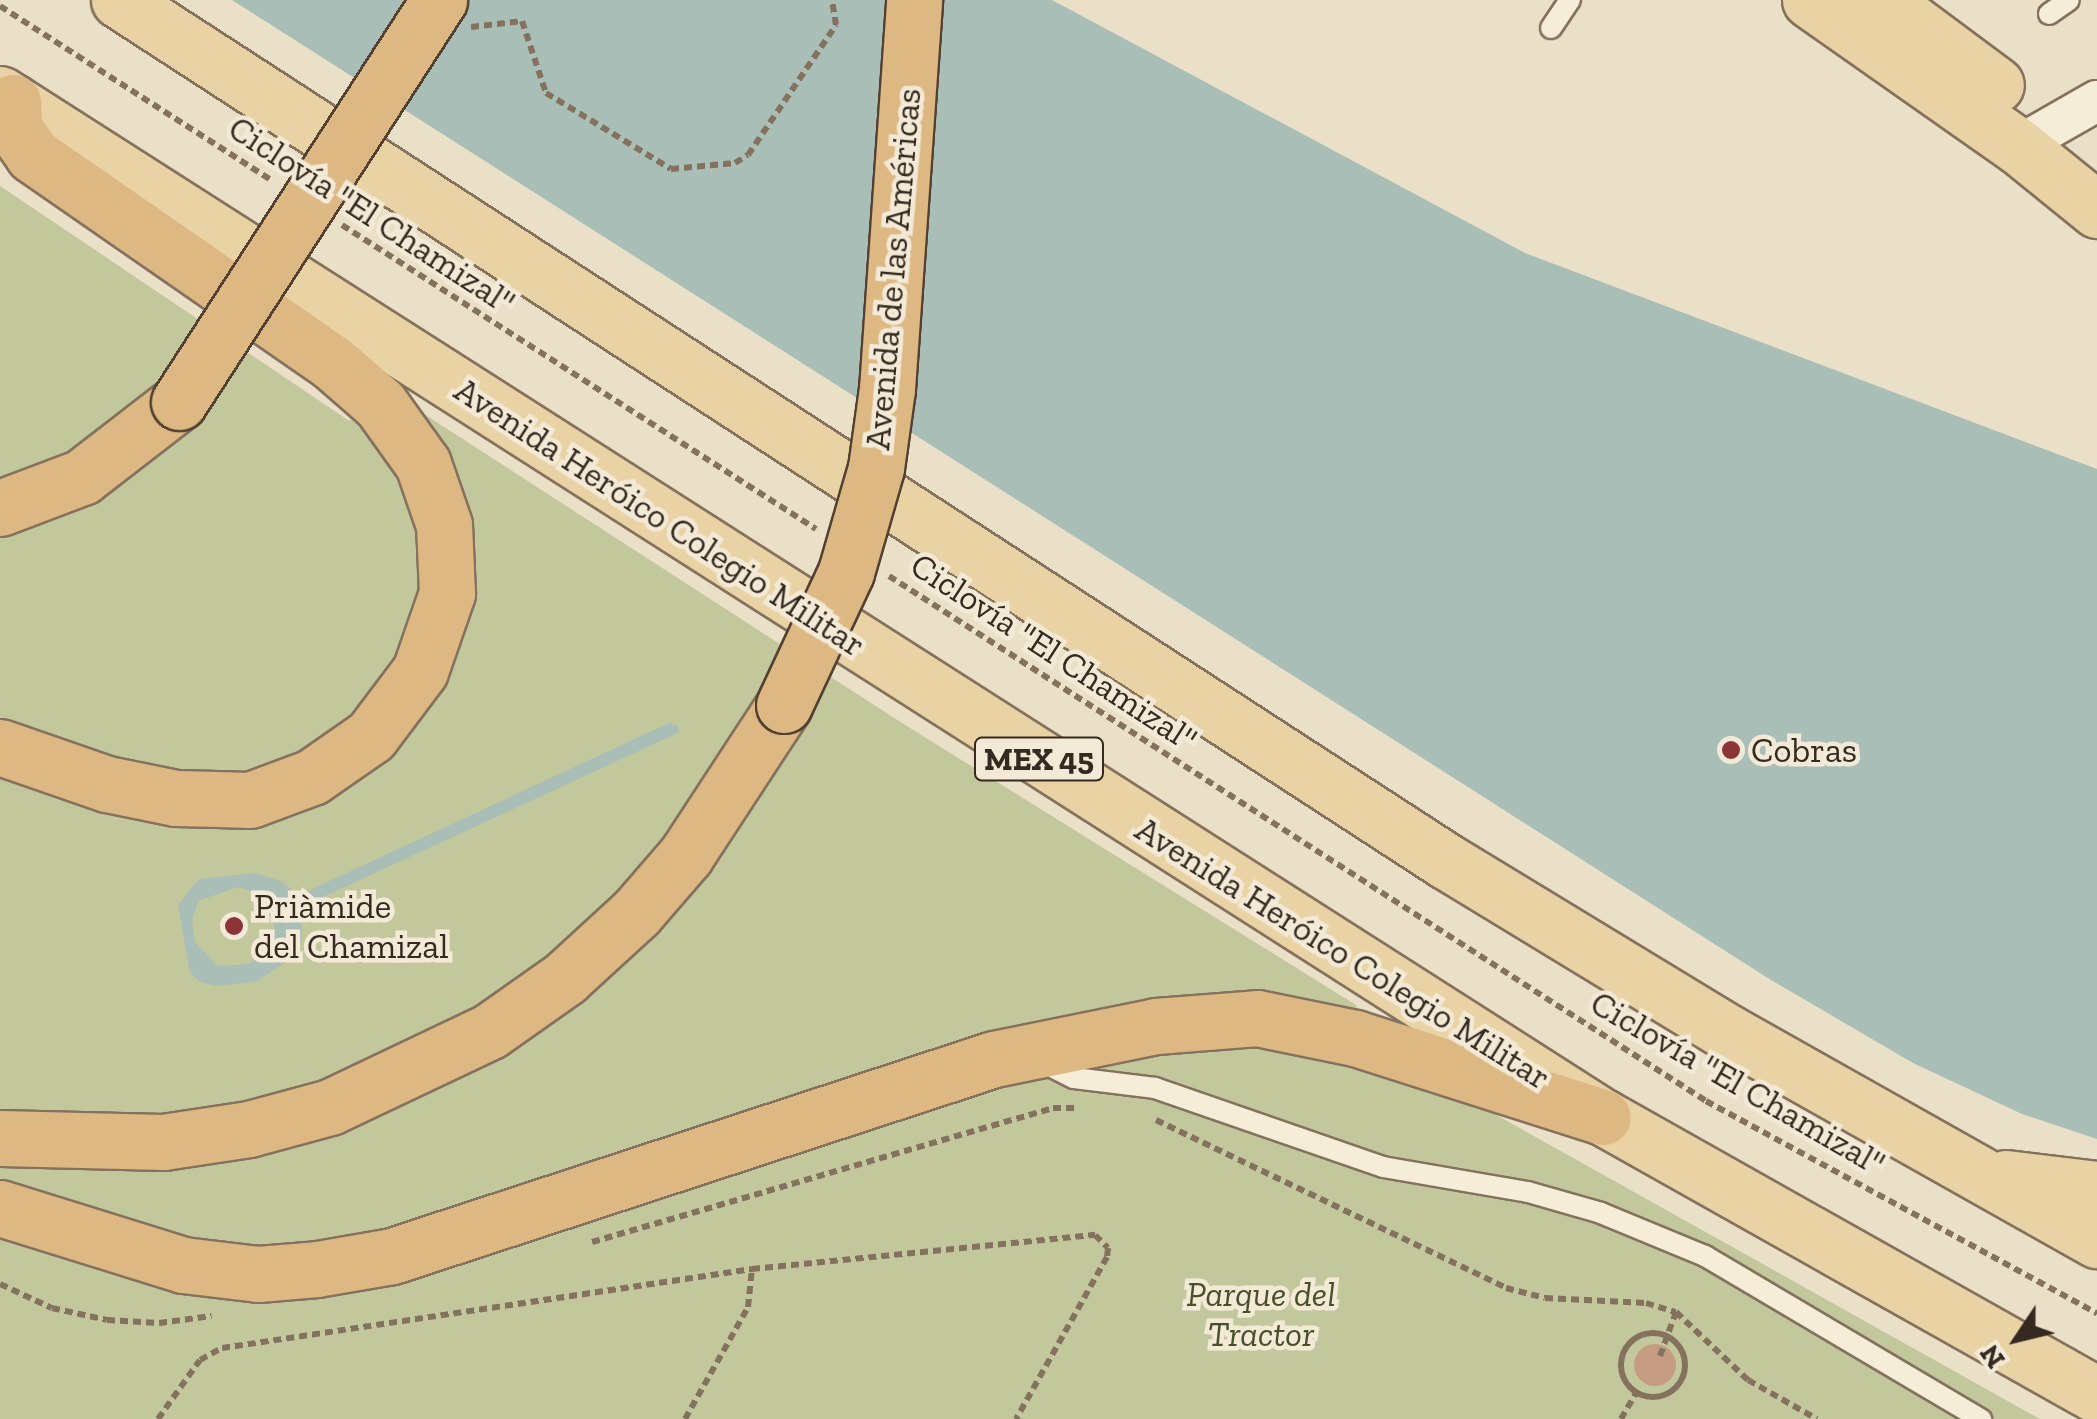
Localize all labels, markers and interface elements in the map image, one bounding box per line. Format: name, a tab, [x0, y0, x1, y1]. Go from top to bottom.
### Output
street label: Avenida de las Américas	[856, 86, 930, 452]
street label: Ciclovía "El Chamizal"	[221, 107, 523, 323]
street label: Avenida Heróico Colegio Militar	[447, 368, 873, 666]
street label: Ciclovía "El Chamizal"	[903, 544, 1205, 760]
place label: Cobras	[1751, 729, 1857, 771]
road number: MEX 45	[972, 732, 1106, 786]
marker: Cobras	[1720, 739, 1742, 761]
street label: Avenida Heróico Colegio Militar	[1128, 808, 1558, 1098]
place label: Priàmide del Chamizal	[254, 885, 448, 967]
marker: Priàmide del Chamizal	[223, 915, 245, 937]
street label: Ciclovía "El Chamizal"	[1583, 982, 1893, 1184]
park label: Parque del Tractor	[1187, 1273, 1335, 1355]
north arrow	[1967, 1289, 2067, 1389]
text: N	[1972, 1338, 2012, 1375]

